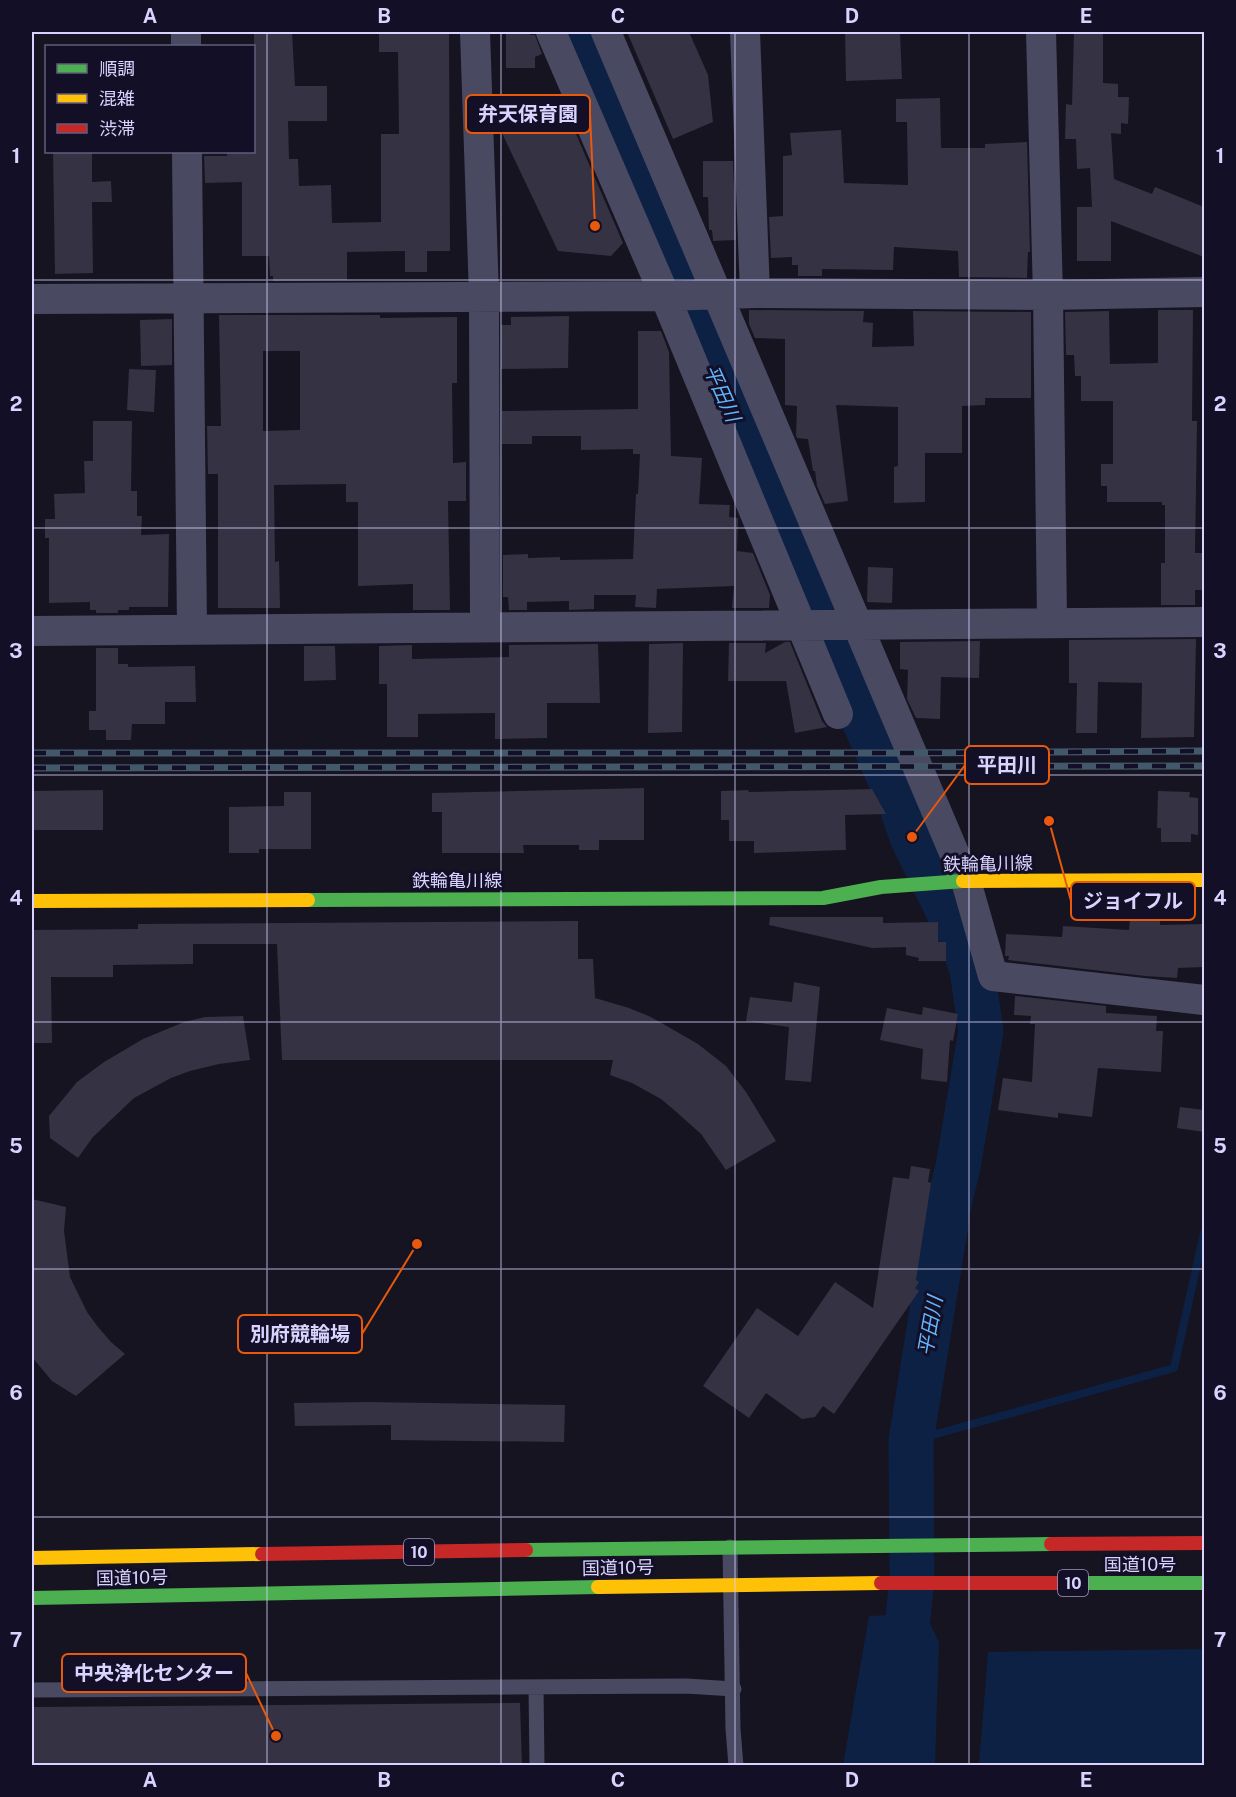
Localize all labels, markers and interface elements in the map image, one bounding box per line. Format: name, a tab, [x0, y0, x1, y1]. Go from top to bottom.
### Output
text: A	[143, 4, 157, 28]
text: B	[377, 4, 391, 28]
text: C	[611, 4, 625, 28]
text: D	[845, 4, 859, 28]
text: E	[1080, 4, 1092, 28]
legend	[45, 45, 255, 153]
text: 順調	[99, 58, 135, 79]
text: 混雑	[99, 88, 135, 109]
callout: 弁天保育園	[466, 95, 590, 133]
text: 弁天保育園	[478, 102, 578, 126]
text: 渋滞	[99, 118, 135, 139]
text: 1	[12, 144, 20, 168]
text: 1	[1216, 144, 1224, 168]
water label: 平田川	[699, 361, 746, 427]
text: 2	[10, 392, 22, 416]
text: 2	[1214, 392, 1226, 416]
text: 3	[9, 639, 23, 663]
text: 3	[1213, 639, 1227, 663]
callout: 平田川	[965, 746, 1049, 784]
text: 平田川	[977, 753, 1037, 777]
street label: 鉄輪亀川線	[943, 852, 1033, 875]
street label: 鉄輪亀川線	[412, 870, 502, 891]
callout: ジョイフル	[1071, 882, 1195, 920]
text: 4	[9, 886, 23, 910]
text: 4	[1213, 886, 1227, 910]
text: ジョイフル	[1083, 889, 1183, 913]
text: 5	[9, 1134, 23, 1158]
text: 5	[1213, 1134, 1227, 1158]
water label: 平田川	[913, 1292, 947, 1358]
callout: 別府競輪場	[238, 1315, 362, 1353]
text: 別府競輪場	[250, 1322, 350, 1346]
text: 6	[9, 1381, 23, 1405]
text: 6	[1213, 1381, 1227, 1405]
road number: 10	[404, 1539, 434, 1565]
street label: 国道10号	[1104, 1554, 1176, 1575]
street label: 国道10号	[582, 1556, 654, 1579]
street label: 国道10号	[96, 1566, 168, 1589]
road number: 10	[1058, 1570, 1088, 1596]
text: 7	[10, 1628, 22, 1652]
text: 7	[1214, 1628, 1226, 1652]
callout: 中央浄化センター	[62, 1654, 246, 1692]
text: 中央浄化センター	[74, 1661, 234, 1685]
text: A	[143, 1768, 157, 1792]
text: B	[377, 1768, 391, 1792]
text: C	[611, 1768, 625, 1792]
text: D	[845, 1768, 859, 1792]
text: E	[1080, 1768, 1092, 1792]

